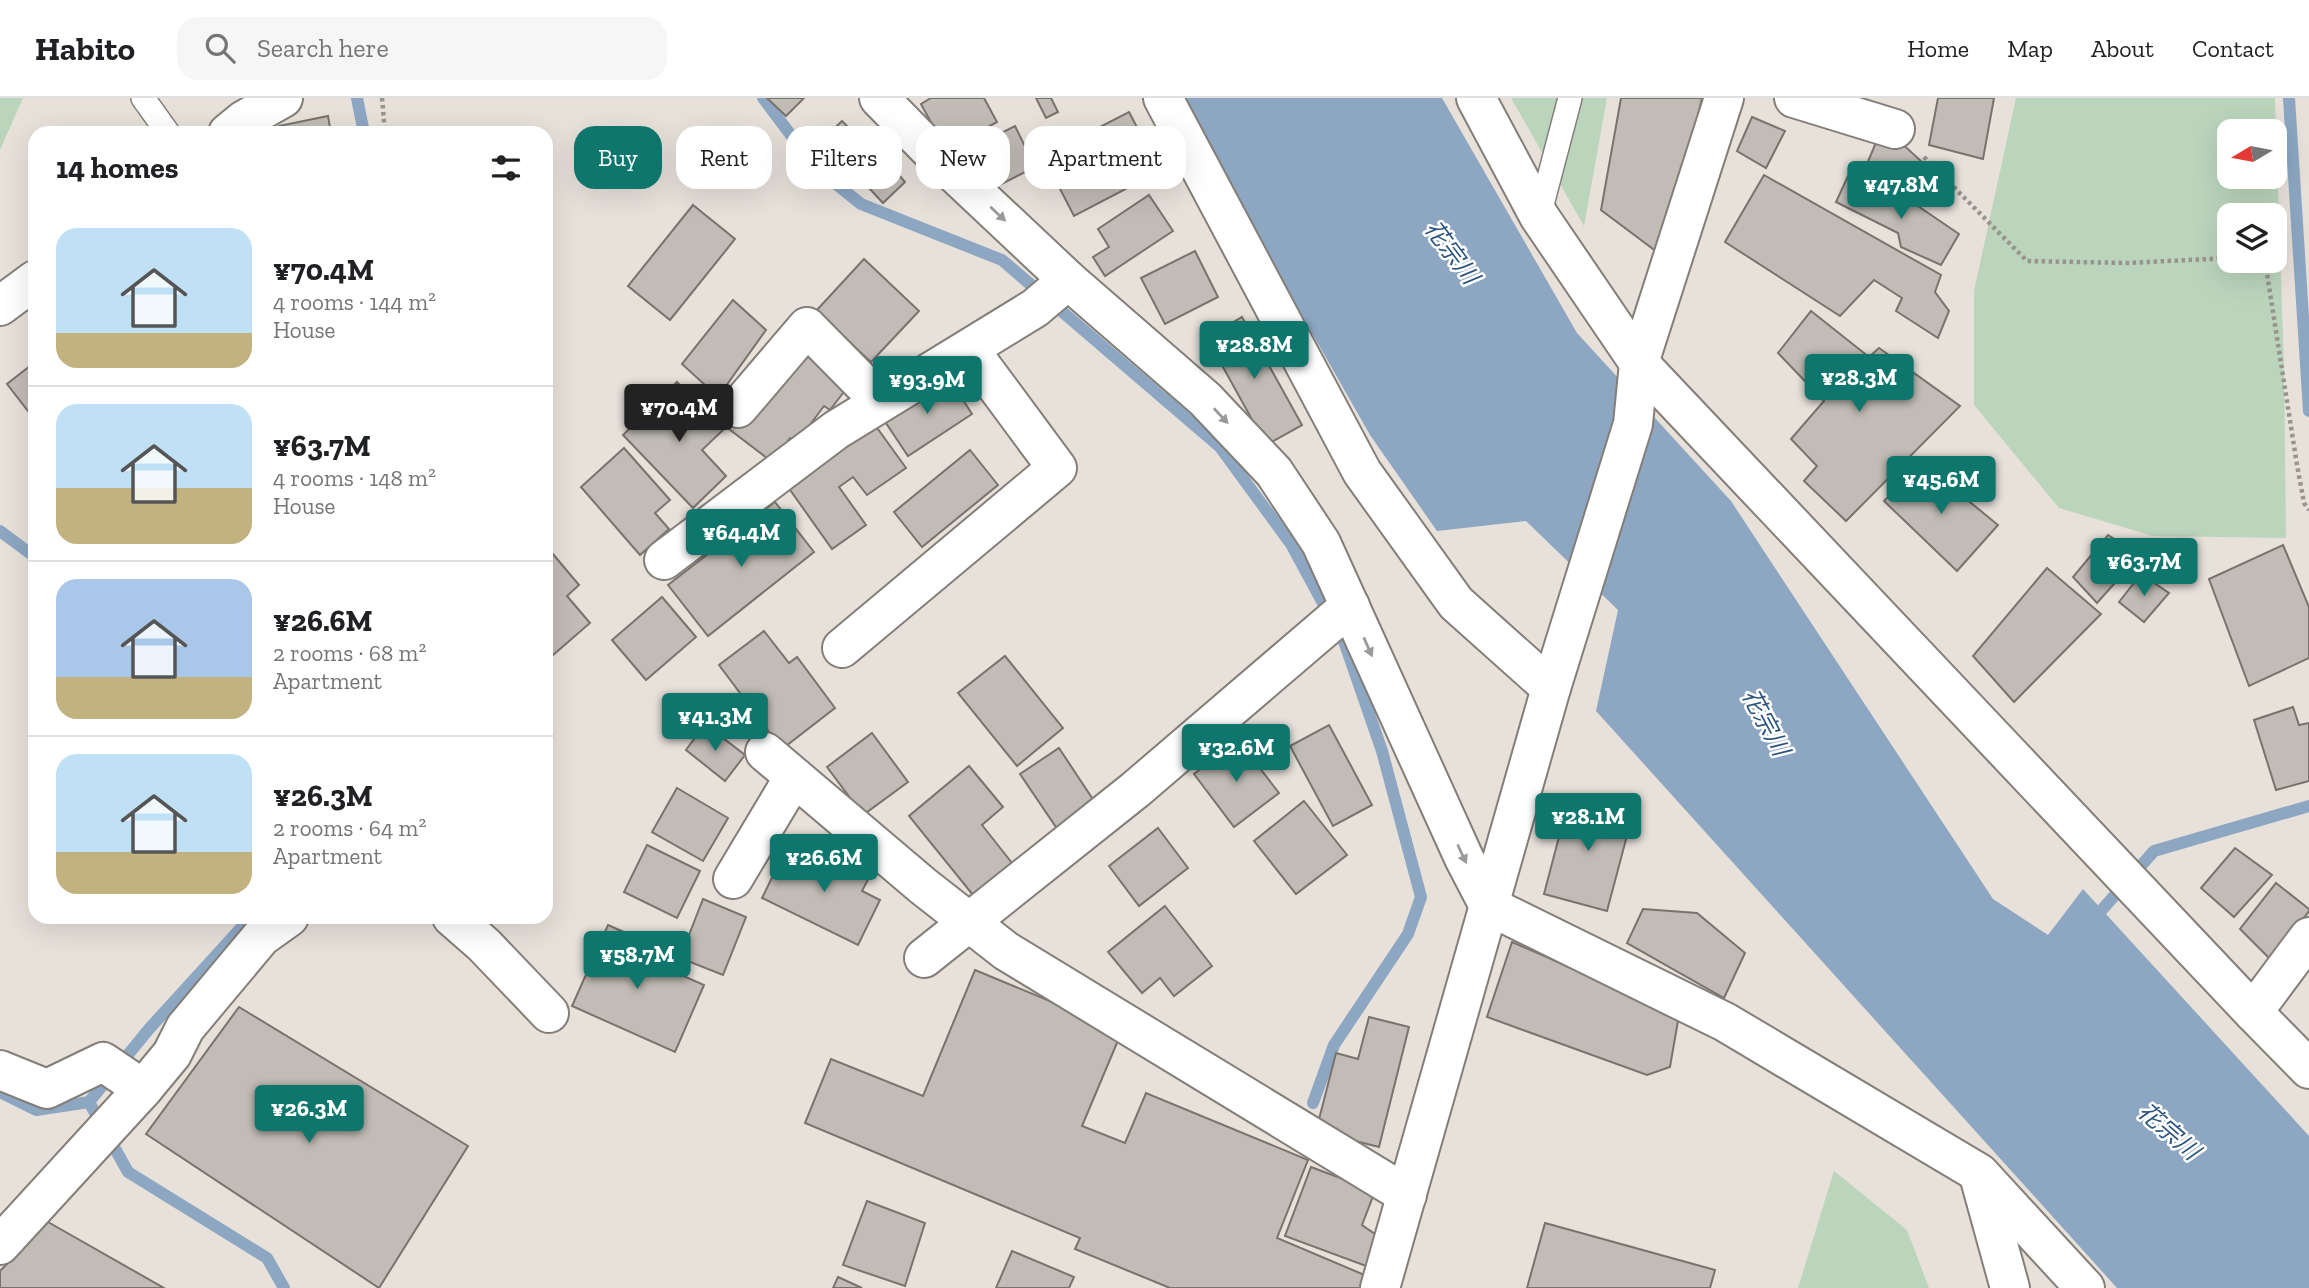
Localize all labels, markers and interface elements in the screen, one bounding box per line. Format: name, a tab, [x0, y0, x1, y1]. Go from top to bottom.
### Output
search box	[177, 17, 667, 80]
text: Habito	[35, 29, 135, 68]
icon: search	[201, 29, 239, 67]
text: Search here	[257, 32, 389, 64]
text: Home	[1907, 34, 1969, 63]
text: Map	[2007, 34, 2053, 63]
text: About	[2091, 34, 2154, 63]
text: Contact	[2192, 34, 2274, 63]
north arrow	[2217, 119, 2287, 189]
map controls	[2217, 119, 2287, 273]
chip: Buy	[574, 126, 662, 189]
chip: Rent	[676, 126, 772, 189]
chip: Filters	[786, 126, 902, 189]
chip: New	[916, 126, 1010, 189]
chip: Apartment	[1024, 126, 1186, 189]
icon: filters	[487, 149, 525, 187]
text: 14 homes	[56, 150, 179, 186]
pin: ¥47.8M	[1844, 162, 1958, 221]
text: ¥47.8M	[1863, 170, 1939, 198]
button: layers	[2217, 203, 2287, 273]
one-way arrow	[989, 206, 1006, 222]
water label: 花宗川	[1419, 215, 1487, 292]
text: ¥70.4M	[273, 252, 374, 288]
icon: home	[112, 256, 196, 340]
text: 4 rooms · 144 m²	[273, 288, 436, 316]
text: House	[273, 316, 335, 344]
pin: ¥28.8M	[1197, 322, 1311, 381]
text: ¥28.8M	[1216, 330, 1292, 358]
pin: ¥28.3M	[1802, 354, 1916, 414]
pin: ¥93.9M	[870, 356, 984, 416]
text: ¥28.3M	[1821, 363, 1897, 391]
text: ¥93.9M	[889, 365, 965, 393]
pin: ¥70.4M	[622, 384, 736, 444]
text: ¥70.4M	[640, 393, 718, 421]
one-way arrow	[1212, 407, 1228, 424]
text: ¥63.7M	[273, 428, 371, 464]
icon: home	[112, 432, 196, 516]
pin: ¥45.6M	[1884, 456, 1998, 516]
text: 4 rooms · 148 m²	[273, 464, 436, 492]
text: ¥45.6M	[1903, 465, 1979, 493]
text: House	[273, 492, 335, 520]
pin: ¥64.4M	[684, 510, 798, 569]
text: ¥64.4M	[702, 518, 780, 546]
pin: ¥63.7M	[2087, 538, 2201, 598]
text: ¥63.7M	[2107, 547, 2181, 575]
text: ¥26.6M	[273, 603, 373, 639]
icon: home	[112, 607, 196, 691]
one-way arrow	[1362, 637, 1374, 657]
text: 2 rooms · 68 m²	[273, 639, 426, 667]
text: Apartment	[273, 667, 382, 695]
water label: 花宗川	[1736, 683, 1797, 763]
pin: ¥41.3M	[658, 694, 772, 753]
text: ¥41.3M	[678, 702, 752, 730]
pin: ¥32.6M	[1179, 724, 1293, 784]
text: ¥32.6M	[1198, 733, 1274, 761]
text: ¥26.3M	[273, 778, 373, 814]
icon: home	[112, 782, 196, 866]
pin: ¥28.1M	[1531, 794, 1645, 853]
text: ¥28.1M	[1551, 802, 1625, 830]
text: 2 rooms · 64 m²	[273, 814, 426, 842]
pin: ¥26.6M	[767, 834, 881, 894]
text: Apartment	[273, 842, 382, 870]
text: ¥26.6M	[786, 843, 862, 871]
one-way arrow	[1457, 844, 1468, 864]
pin: ¥58.7M	[580, 932, 694, 991]
text: ¥58.7M	[600, 940, 674, 968]
pin: ¥26.3M	[252, 1086, 366, 1145]
text: ¥26.3M	[271, 1094, 347, 1122]
water label: 花宗川	[2132, 1096, 2208, 1168]

